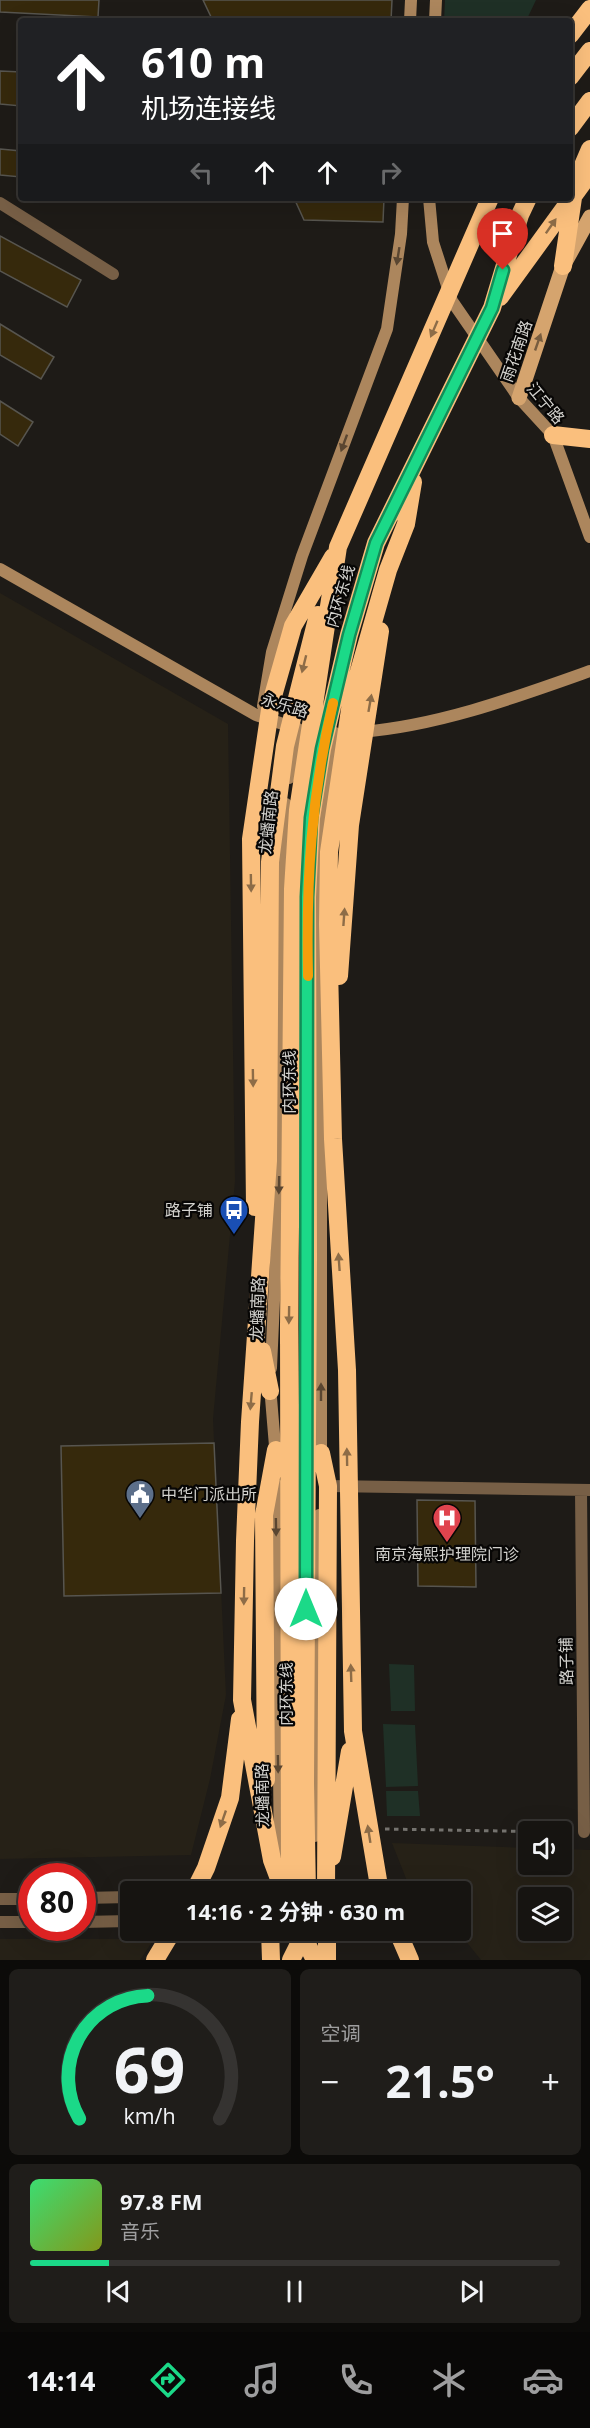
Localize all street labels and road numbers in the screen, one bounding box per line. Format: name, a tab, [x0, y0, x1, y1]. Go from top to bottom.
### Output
street label: 雨花南路	[495, 317, 537, 385]
street label: 江宁路	[522, 378, 570, 428]
street label: 内环东线	[321, 562, 359, 630]
street label: 永乐路	[259, 687, 311, 723]
street label: 龙蟠南路	[254, 789, 282, 855]
street label: 内环东线	[278, 1050, 300, 1114]
street label: 龙蟠南路	[245, 1277, 269, 1341]
street label: 路子铺	[555, 1637, 577, 1685]
street label: 内环东线	[275, 1662, 297, 1726]
street label: 龙蟠南路	[250, 1763, 274, 1827]

